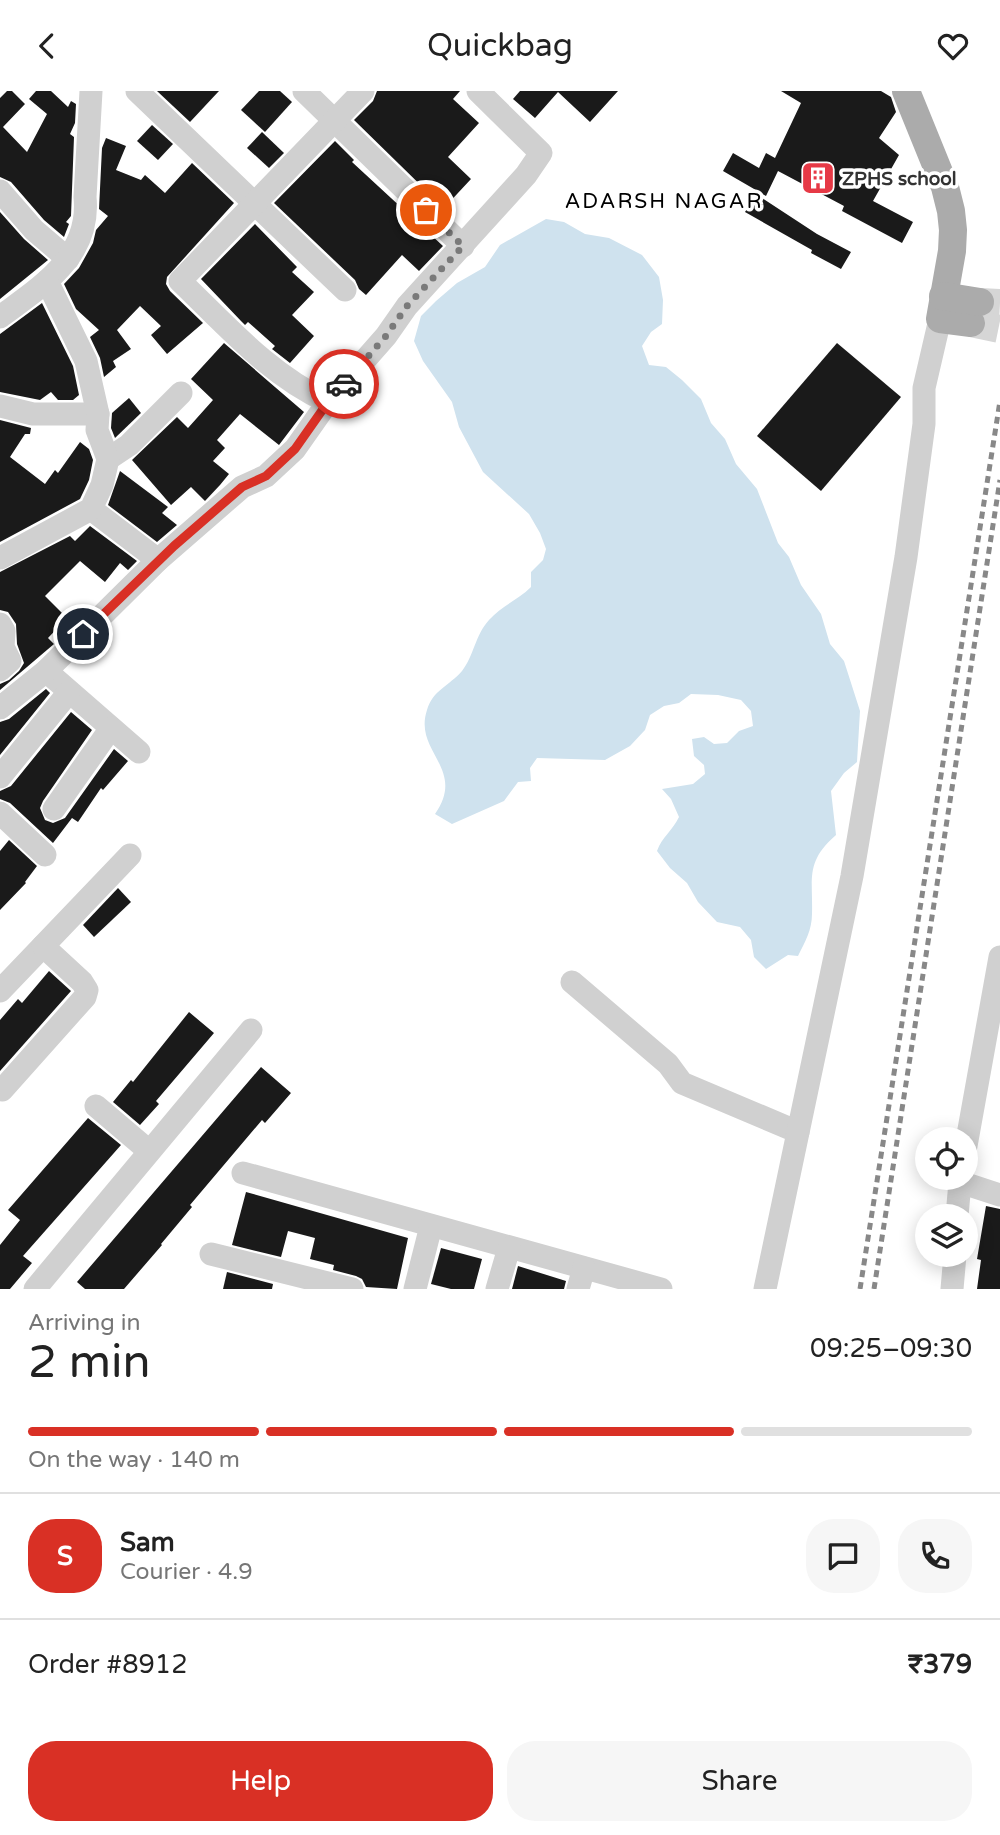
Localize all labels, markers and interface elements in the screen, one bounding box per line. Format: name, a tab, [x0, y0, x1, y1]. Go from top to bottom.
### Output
icon: back	[28, 27, 66, 65]
text: Quickbag	[427, 27, 573, 65]
icon: heart	[934, 27, 972, 65]
building icon: ZPHS school	[799, 159, 837, 197]
place label: ZPHS school	[842, 168, 957, 190]
pin	[396, 180, 456, 240]
district label: ADARSH NAGAR	[565, 189, 763, 214]
icon: bag	[407, 191, 445, 229]
courier	[309, 349, 379, 419]
icon: car	[325, 365, 363, 403]
pin	[53, 604, 113, 664]
icon: home	[64, 615, 102, 653]
map controls	[915, 1127, 978, 1267]
button: locate	[915, 1127, 978, 1190]
button: layers	[915, 1204, 978, 1267]
text: Arriving in	[28, 1309, 141, 1337]
text: 09:25–09:30	[810, 1333, 972, 1364]
text: 2 min	[28, 1335, 151, 1390]
text: On the way · 140 m	[28, 1446, 240, 1474]
button: chat	[806, 1519, 880, 1593]
button: phone	[898, 1519, 972, 1593]
text: Sam	[120, 1527, 175, 1558]
text: S	[57, 1541, 73, 1572]
text: Courier · 4.9	[120, 1558, 253, 1586]
text: Order #8912	[28, 1649, 188, 1680]
text: ₹379	[908, 1649, 972, 1680]
button: Help	[28, 1741, 493, 1821]
button: Share	[507, 1741, 972, 1821]

